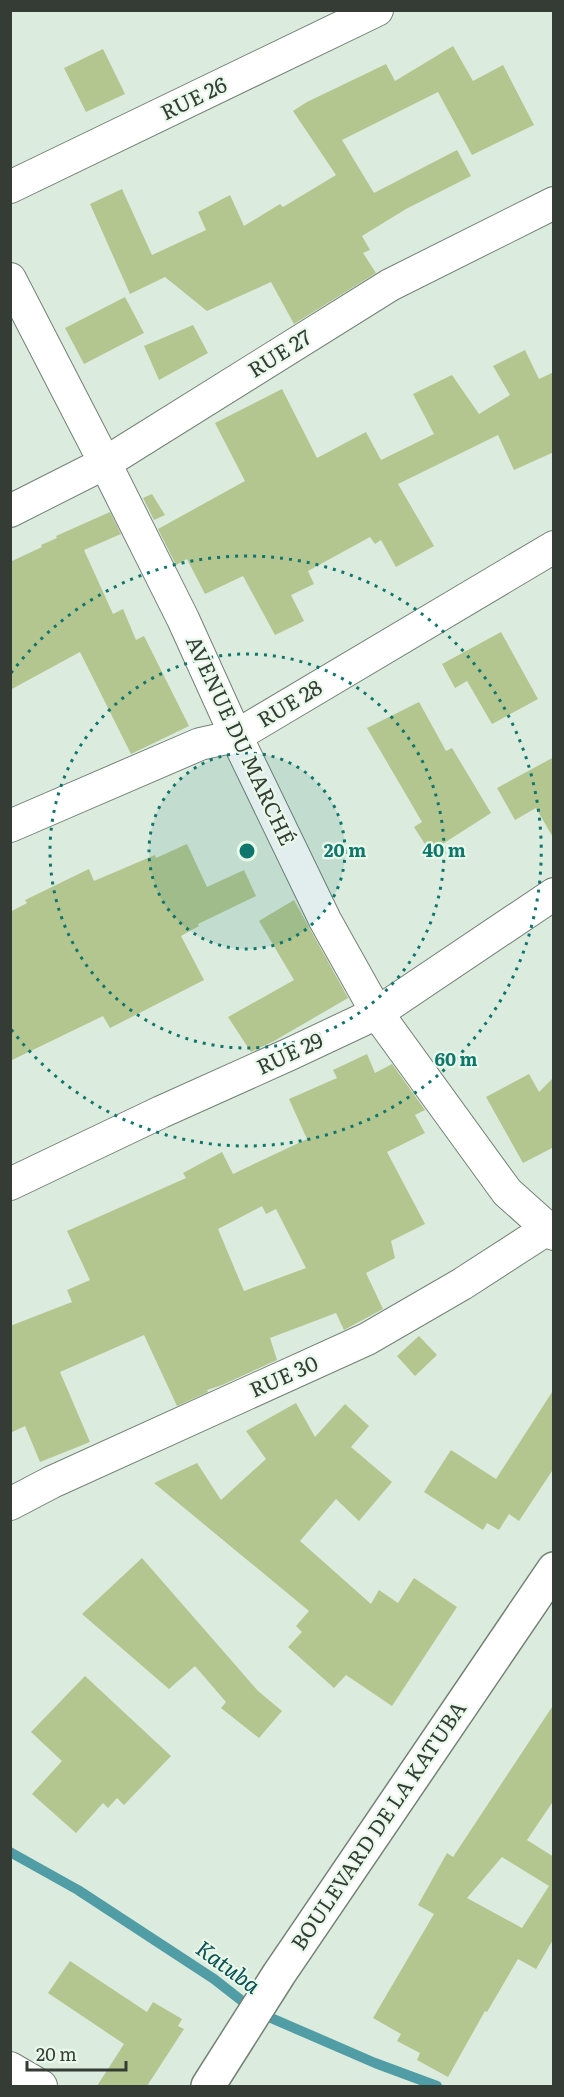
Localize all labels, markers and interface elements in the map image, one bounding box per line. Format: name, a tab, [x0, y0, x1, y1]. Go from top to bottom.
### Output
street label: RUE 26	[154, 67, 231, 126]
street label: RUE 27	[241, 320, 317, 383]
street label: AVENUE DU MARCHÉ	[180, 630, 305, 850]
street label: RUE 28	[250, 670, 327, 733]
text: 20 m	[324, 836, 366, 863]
text: 40 m	[422, 836, 466, 863]
centre of rings	[237, 841, 257, 861]
street label: RUE 29	[251, 1023, 327, 1081]
text: 60 m	[434, 1045, 478, 1072]
street label: RUE 30	[244, 1346, 322, 1404]
street label: BOULEVARD DE LA KATUBA	[282, 1693, 472, 1955]
water label: Katuba	[190, 1931, 268, 2001]
scale bar	[27, 2034, 126, 2072]
text: 20 m	[36, 2040, 77, 2067]

